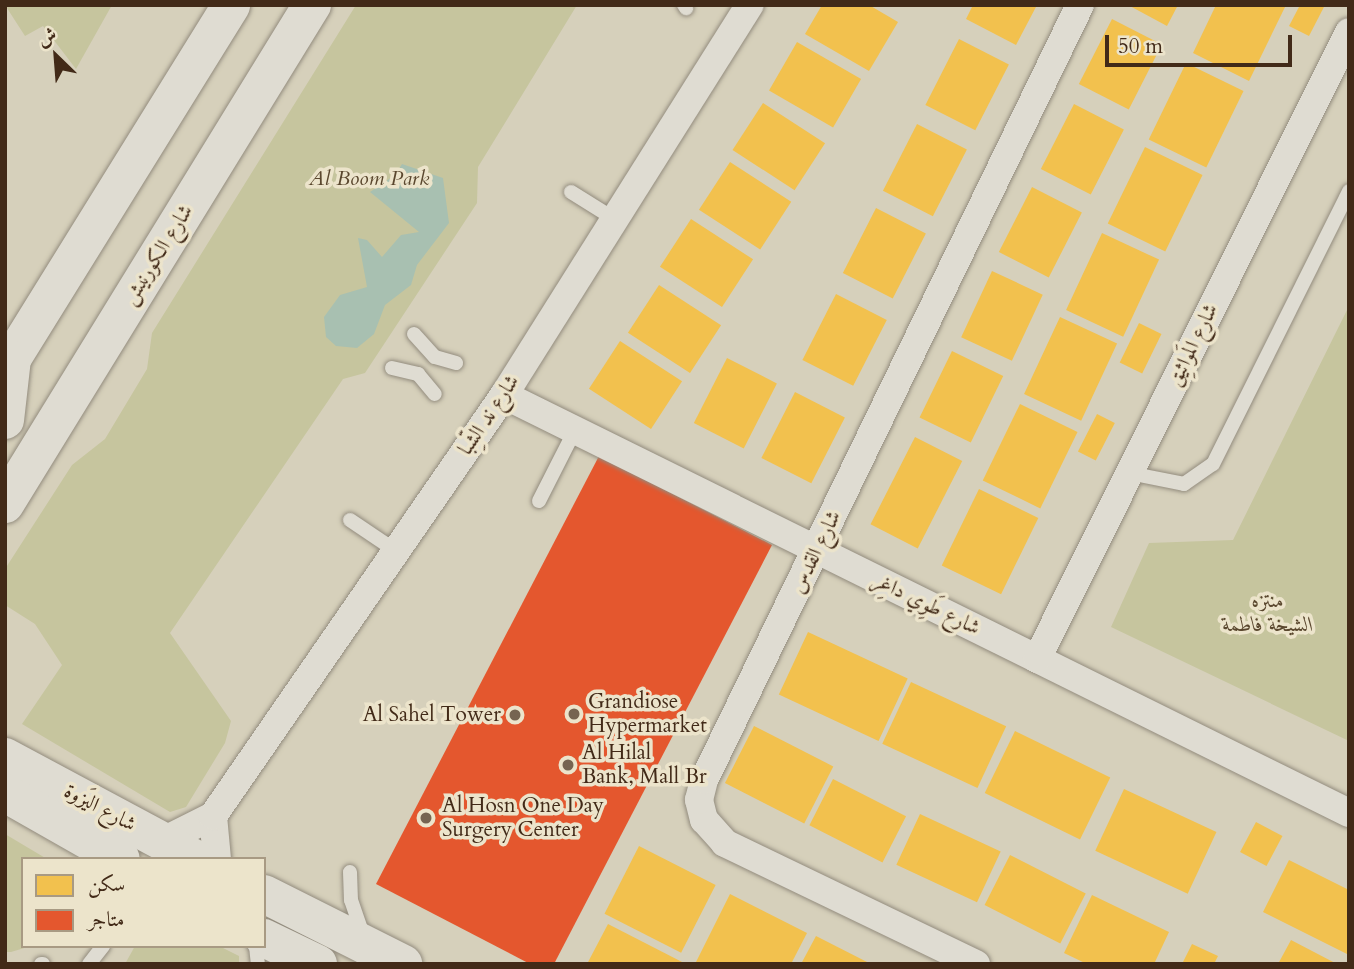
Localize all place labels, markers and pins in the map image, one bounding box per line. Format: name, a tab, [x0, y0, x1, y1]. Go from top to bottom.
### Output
place label: Grandiose Hypermarket	[588, 689, 707, 739]
place label: Al Sahel Tower	[363, 702, 501, 728]
marker: Grandiose Hypermarket	[566, 706, 582, 722]
marker: Al Sahel Tower	[507, 707, 523, 723]
place label: Al Hilal Bank, Mall Br	[582, 740, 707, 790]
marker: Al Hilal Bank, Mall Br	[560, 757, 576, 773]
place label: Al Hosn One Day Surgery Center	[442, 793, 604, 843]
marker: Al Hosn One Day Surgery Center	[416, 808, 436, 828]

